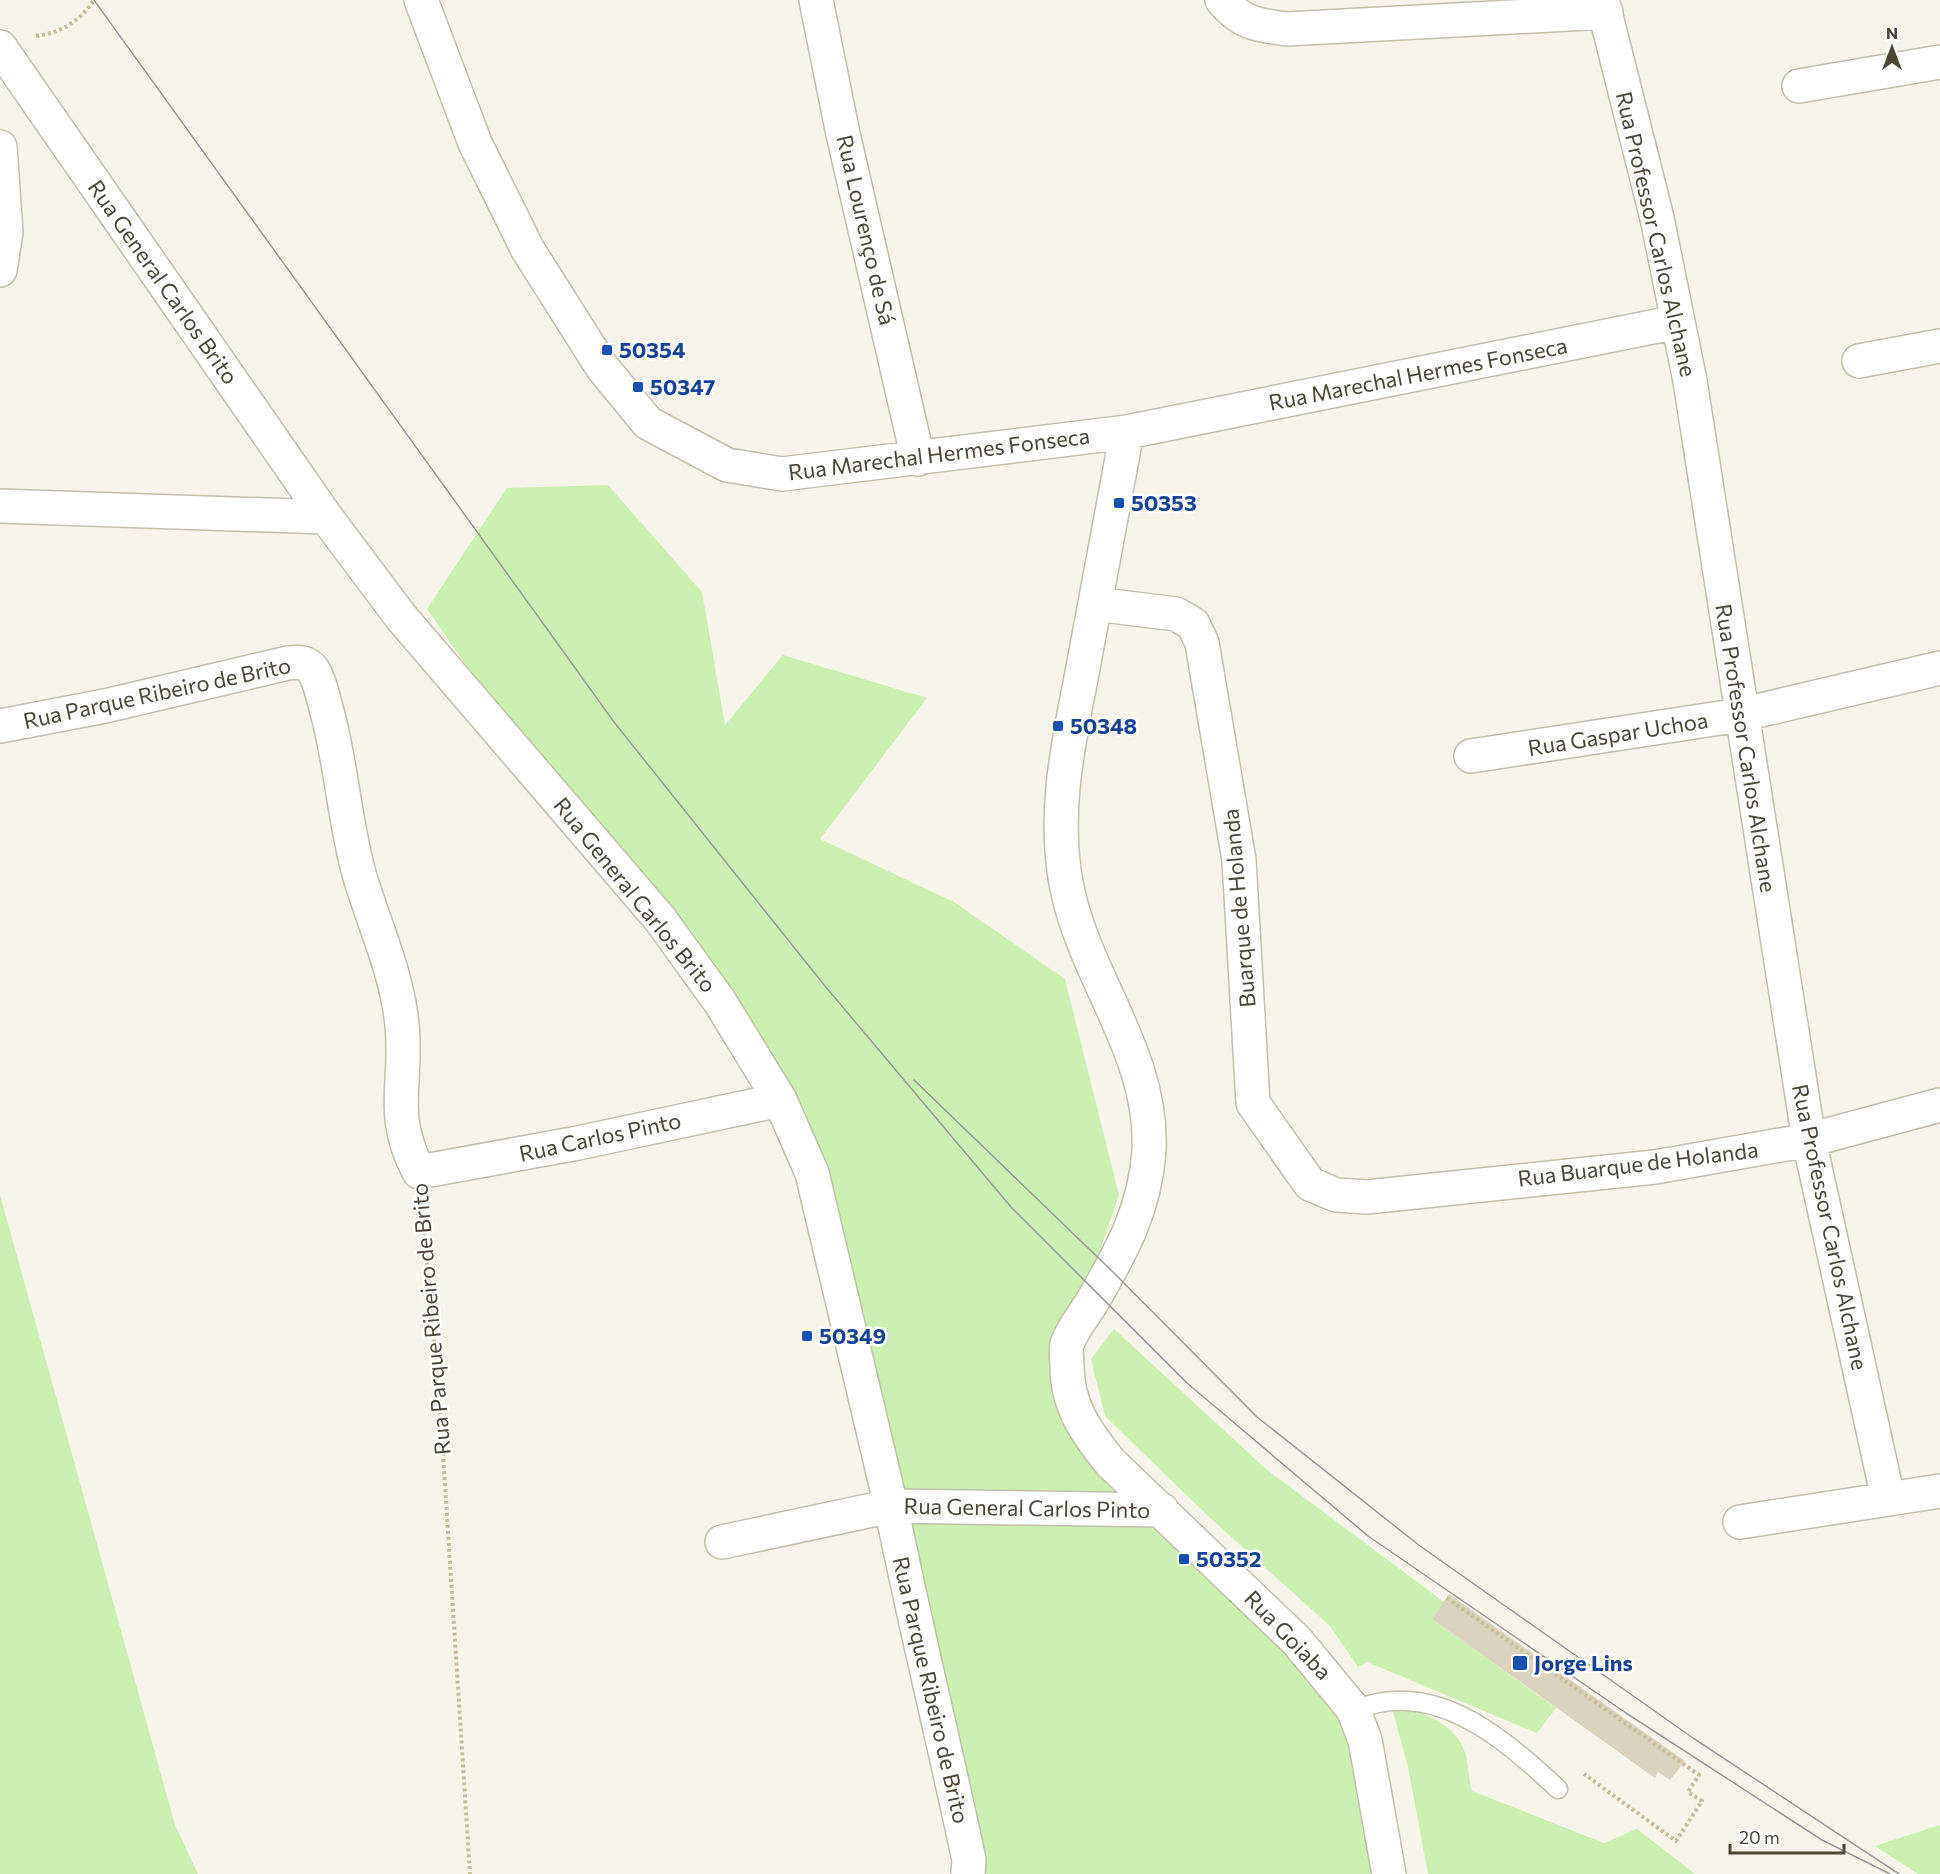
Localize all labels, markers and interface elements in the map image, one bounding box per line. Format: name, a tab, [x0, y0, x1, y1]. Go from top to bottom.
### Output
north arrow	[1862, 18, 1922, 78]
text: N	[1886, 23, 1898, 42]
street label: Rua Professor Carlos Alchane	[1611, 89, 1702, 379]
street label: Rua Lourenço de Sá	[831, 132, 902, 328]
street label: Rua General Carlos Brito	[83, 174, 244, 389]
street label: Rua Marechal Hermes Fonseca	[1266, 331, 1569, 416]
place label: 50354	[619, 336, 685, 363]
marker: 50354	[600, 343, 614, 357]
place label: 50347	[650, 373, 715, 400]
marker: 50347	[631, 380, 645, 394]
street label: Rua Marechal Hermes Fonseca	[787, 422, 1091, 485]
place label: 50353	[1131, 489, 1197, 516]
marker: 50353	[1112, 496, 1126, 510]
street label: Rua Professor Carlos Alchane	[1710, 602, 1783, 894]
street label: Rua Parque Ribeiro de Brito	[21, 651, 293, 734]
street label: Rua Gaspar Uchoa	[1526, 706, 1710, 761]
place label: 50348	[1070, 712, 1137, 739]
marker: 50348	[1051, 719, 1065, 733]
street label: Rua General Carlos Brito	[548, 792, 722, 998]
street label: Buarque de Holanda	[1216, 808, 1261, 1009]
street label: Rua Professor Carlos Alchane	[1787, 1081, 1874, 1372]
street label: Rua Carlos Pinto	[516, 1106, 683, 1167]
street label: Rua Buarque de Holanda	[1516, 1135, 1760, 1192]
street label: Rua Parque Ribeiro de Brito	[405, 1182, 456, 1456]
place label: 50349	[819, 1322, 886, 1349]
marker: 50349	[800, 1329, 814, 1343]
street label: Rua General Carlos Pinto	[903, 1492, 1151, 1523]
place label: 50352	[1196, 1545, 1261, 1572]
marker: 50352	[1177, 1552, 1191, 1566]
street label: Rua Parque Ribeiro de Brito	[888, 1554, 975, 1826]
street label: Rua Goiaba	[1239, 1584, 1338, 1685]
place label: Jorge Lins	[1534, 1649, 1633, 1676]
marker: Jorge Lins	[1511, 1654, 1529, 1672]
scale bar	[1730, 1817, 1844, 1855]
text: 20 m	[1739, 1826, 1780, 1848]

